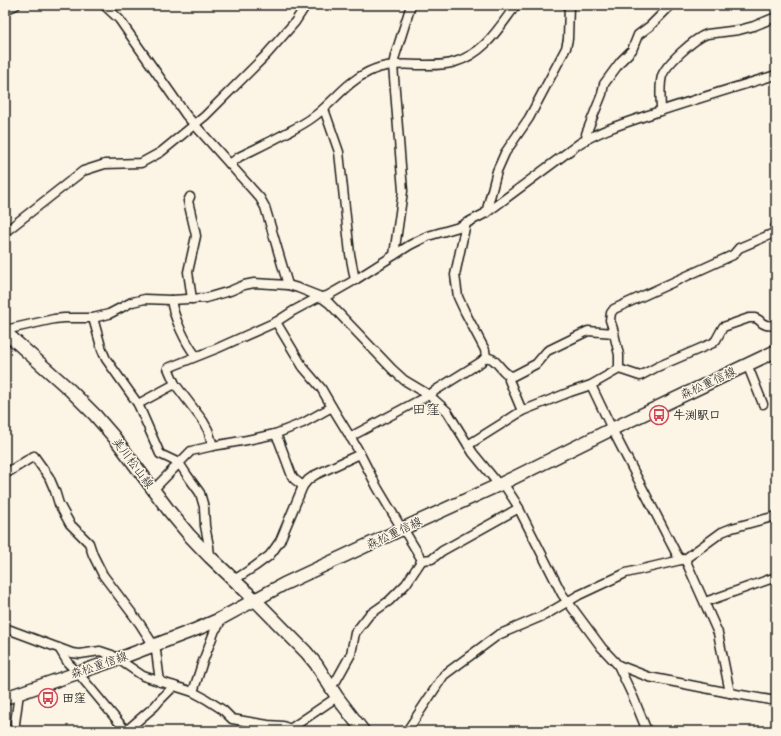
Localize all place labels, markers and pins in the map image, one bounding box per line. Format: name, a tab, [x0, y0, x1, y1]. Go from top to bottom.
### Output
bus stop icon: 牛渕駅口	[648, 404, 670, 426]
place label: 牛渕駅口	[673, 408, 721, 424]
bus stop icon: 田窪	[37, 687, 59, 709]
place label: 田窪	[62, 691, 86, 707]

